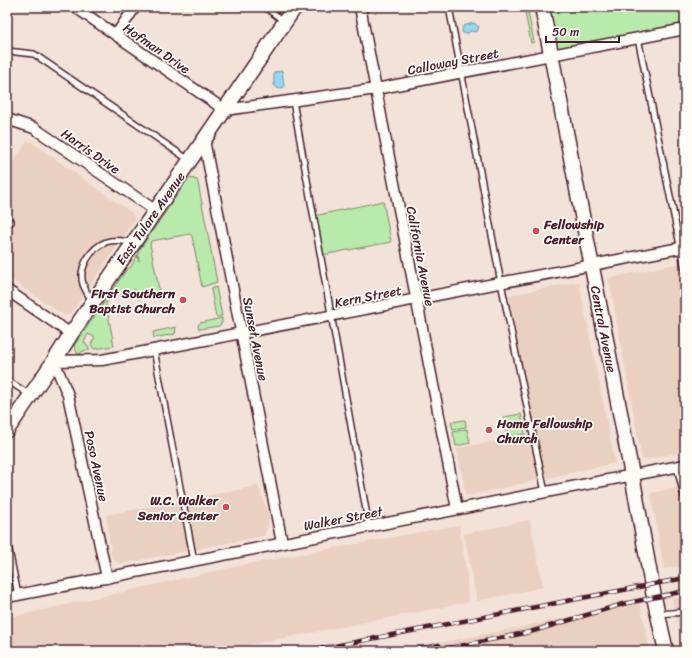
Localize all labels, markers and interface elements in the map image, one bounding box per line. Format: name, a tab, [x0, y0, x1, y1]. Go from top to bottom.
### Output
street label: Hofman Drive	[118, 17, 195, 80]
scale bar	[546, 18, 619, 44]
text: 50 m	[552, 21, 579, 43]
street label: Calloway Street	[405, 41, 501, 82]
street label: Harris Drive	[56, 122, 125, 181]
street label: East Tulare Avenue	[110, 167, 191, 270]
street label: California Avenue	[400, 204, 442, 308]
place label: Fellowship Center	[543, 213, 604, 251]
marker: Fellowship Center	[531, 226, 541, 236]
street label: Kern Street	[332, 279, 404, 314]
place label: First Southern Baptist Church	[89, 282, 176, 320]
street label: Central Avenue	[584, 284, 623, 375]
marker: First Southern Baptist Church	[178, 295, 188, 305]
street label: Sunset Avenue	[236, 295, 275, 383]
place label: Home Fellowship Church	[496, 412, 593, 450]
marker: Home Fellowship Church	[484, 425, 494, 435]
street label: Poso Avenue	[78, 428, 115, 504]
place label: W.C. Walker Senior Center	[137, 489, 220, 527]
street label: Walker Street	[302, 499, 385, 537]
marker: W.C. Walker Senior Center	[221, 502, 231, 512]

